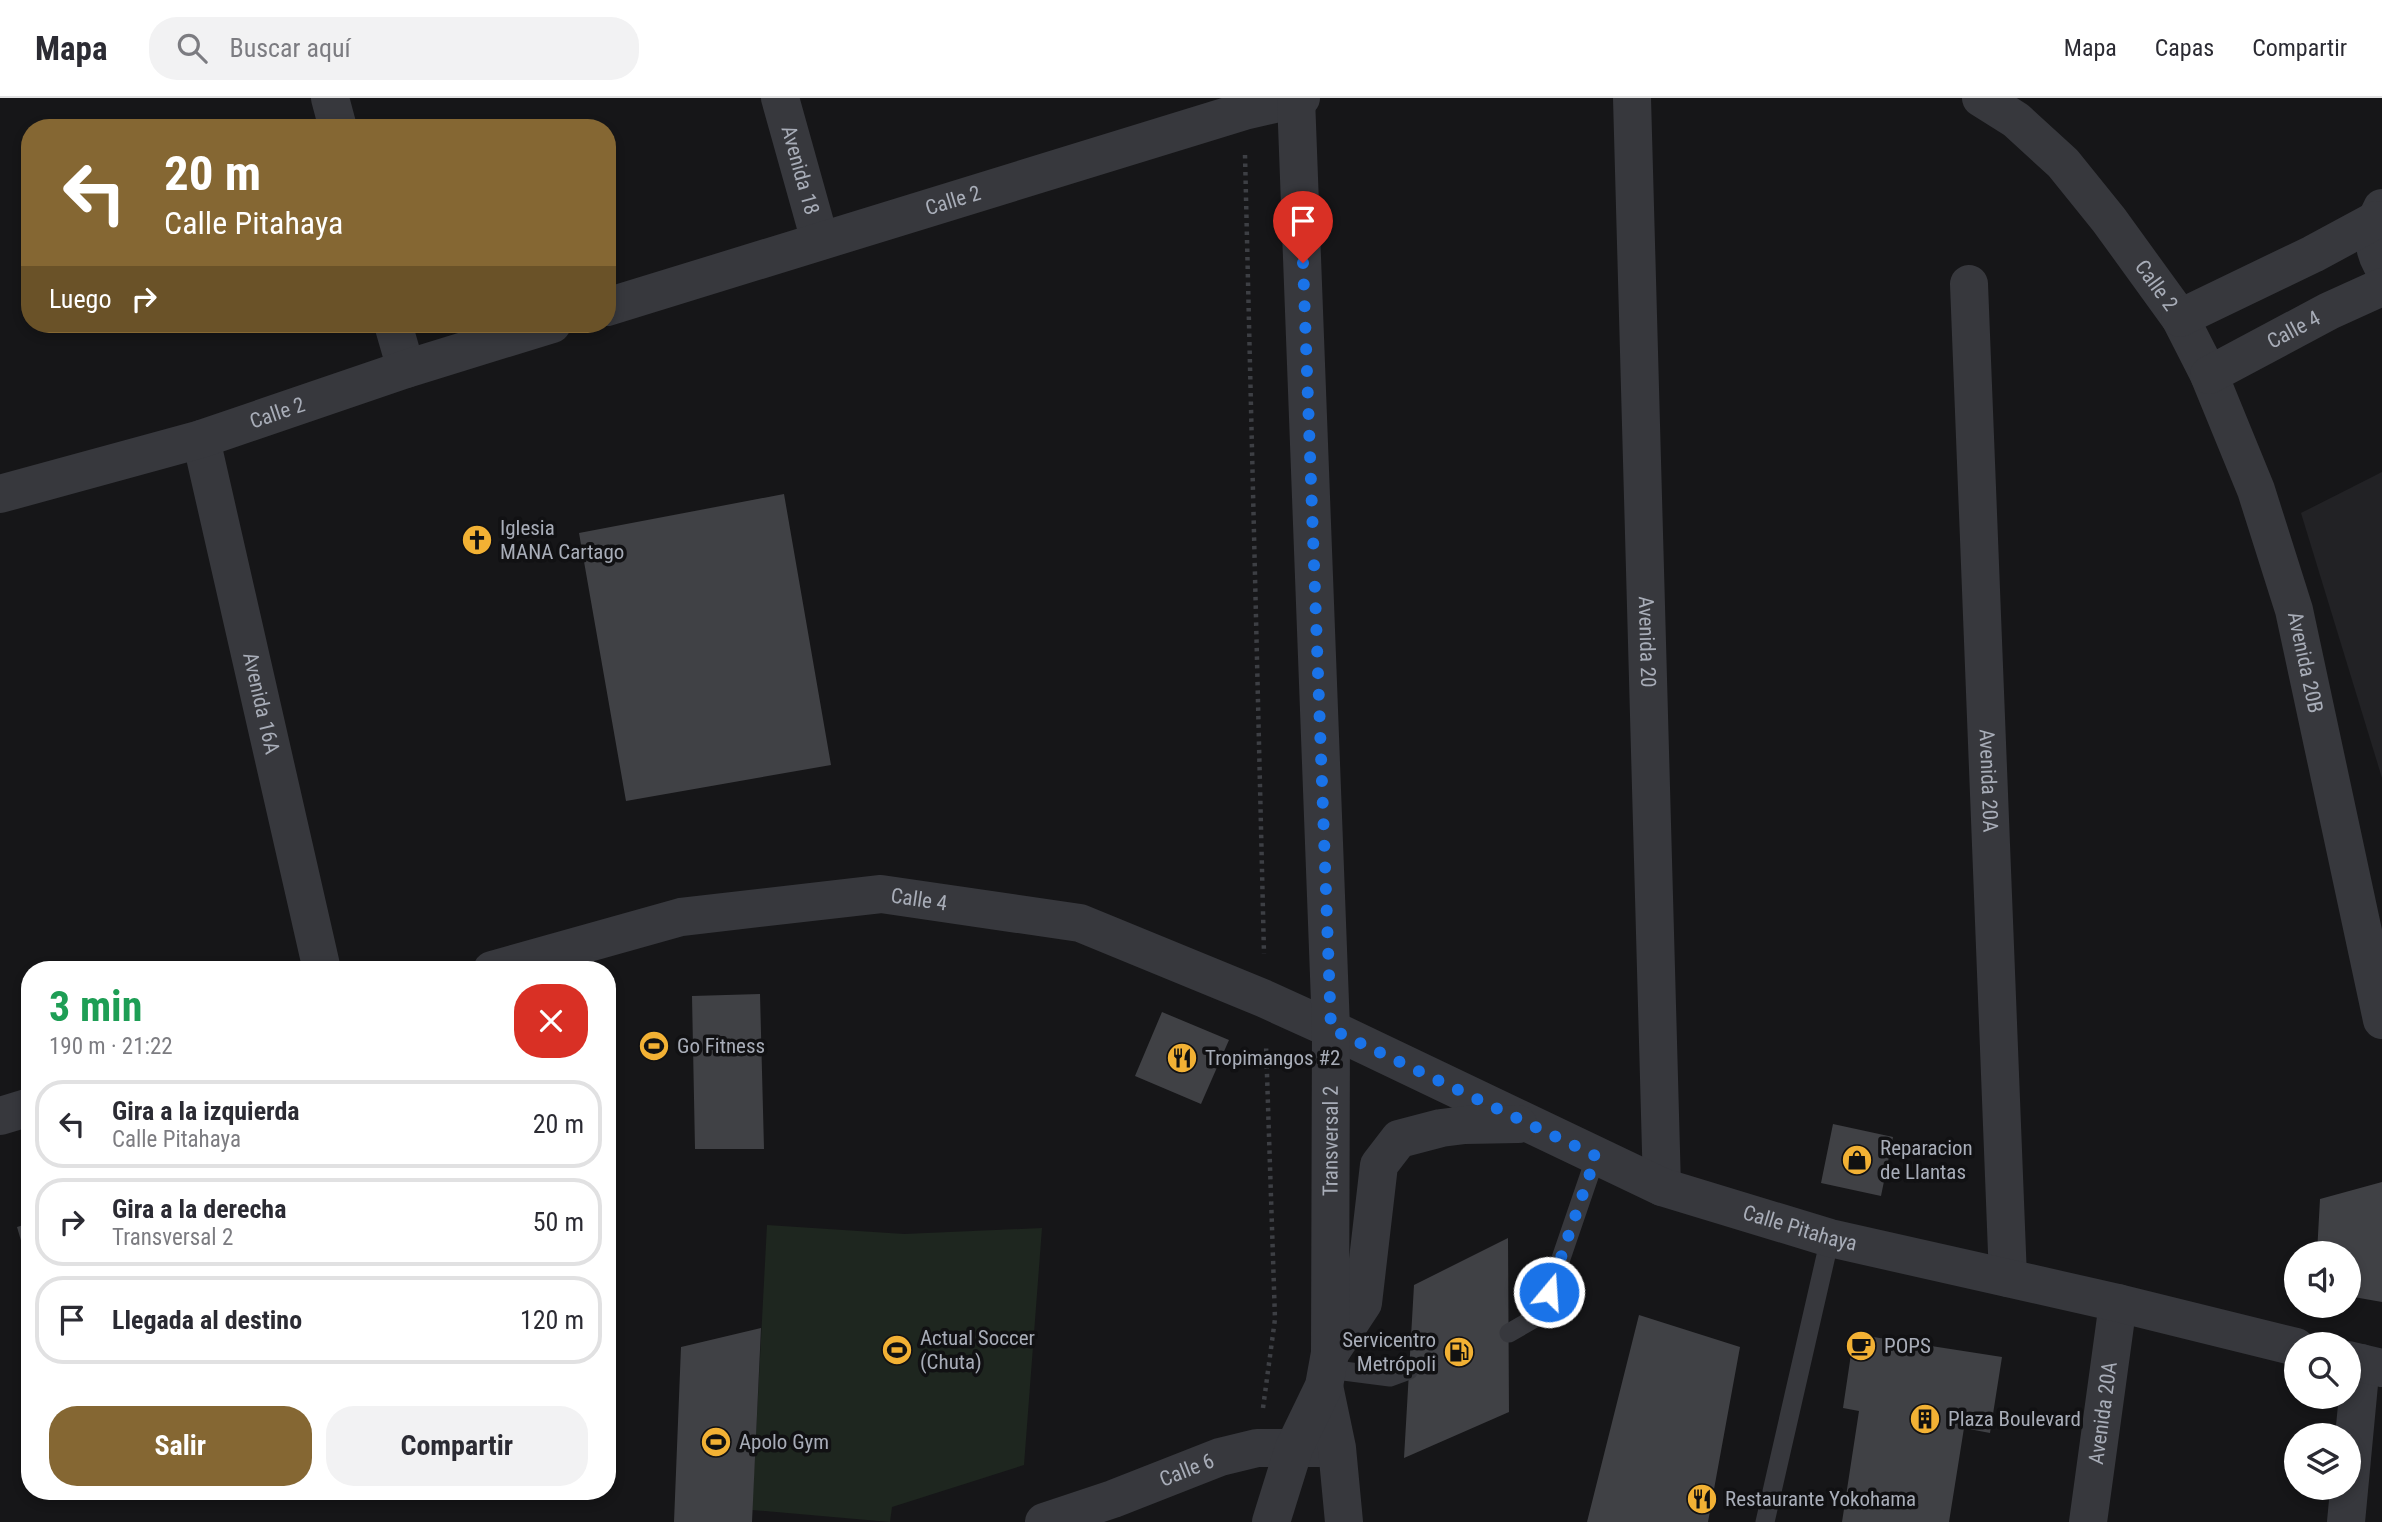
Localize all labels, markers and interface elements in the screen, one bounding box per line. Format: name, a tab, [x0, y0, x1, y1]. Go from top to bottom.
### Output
search box	[149, 17, 639, 80]
text: Mapa	[35, 29, 107, 68]
icon: search	[173, 29, 211, 67]
text: Buscar aquí	[229, 33, 351, 63]
text: Mapa	[2064, 34, 2117, 62]
text: Capas	[2155, 34, 2214, 62]
text: Compartir	[2252, 34, 2347, 62]
street label: Avenida 18	[776, 123, 824, 217]
text: 20 m	[164, 145, 261, 202]
icon: left	[49, 147, 140, 238]
street label: Calle 2	[922, 181, 984, 220]
pin	[1273, 191, 1333, 263]
icon: arrive	[1284, 202, 1322, 240]
text: Calle Pitahaya	[164, 204, 343, 242]
street label: Calle 2	[2130, 255, 2183, 315]
icon: right	[125, 280, 163, 318]
text: Luego	[49, 284, 111, 314]
street label: Calle 4	[2263, 306, 2324, 354]
street label: Calle 2	[247, 392, 308, 433]
place label: Iglesia MANA Cartago	[500, 516, 624, 564]
church icon: Iglesia MANA Cartago	[460, 523, 494, 557]
street label: Avenida 20	[1634, 596, 1660, 688]
street label: Avenida 20B	[2283, 610, 2328, 715]
street label: Avenida 16A	[238, 650, 284, 756]
street label: Avenida 20A	[1974, 728, 2003, 833]
street label: Calle 4	[889, 884, 949, 915]
text: 3 min	[49, 982, 142, 1031]
button: close	[514, 984, 588, 1058]
sports icon: Go Fitness	[637, 1029, 671, 1063]
text: 190 m · 21:22	[49, 1033, 173, 1060]
place label: Go Fitness	[677, 1034, 765, 1058]
restaurant icon: Tropimangos #2	[1165, 1041, 1199, 1075]
place label: Tropimangos #2	[1205, 1046, 1340, 1070]
street label: Transversal 2	[1318, 1085, 1343, 1196]
text: Gira a la izquierda	[112, 1096, 300, 1126]
icon: left	[53, 1105, 91, 1143]
text: 20 m	[533, 1109, 584, 1139]
text: Calle Pitahaya	[112, 1126, 241, 1153]
place label: Reparacion de Llantas	[1880, 1136, 1973, 1184]
shop icon: Reparacion de Llantas	[1840, 1143, 1874, 1177]
text: Gira a la derecha	[112, 1194, 286, 1224]
street label: Calle Pitahaya	[1740, 1200, 1859, 1256]
icon: right	[53, 1203, 91, 1241]
text: 50 m	[533, 1207, 584, 1237]
text: Transversal 2	[112, 1224, 233, 1251]
map controls	[2284, 1241, 2361, 1500]
button: sound	[2284, 1241, 2361, 1318]
position arrow	[1512, 1255, 1586, 1329]
icon: arrive	[53, 1301, 91, 1339]
text: Llegada al destino	[112, 1305, 302, 1335]
text: 120 m	[520, 1305, 584, 1335]
place label: Actual Soccer (Chuta)	[920, 1326, 1035, 1374]
place label: Servicentro Metrópoli	[1342, 1328, 1436, 1376]
cafe icon: POPS	[1844, 1329, 1878, 1363]
button: search	[2284, 1332, 2361, 1409]
sports icon: Actual Soccer (Chuta)	[880, 1333, 914, 1367]
place label: POPS	[1884, 1334, 1931, 1358]
fuel station icon: Servicentro Metrópoli	[1442, 1335, 1476, 1369]
street label: Avenida 20A	[2084, 1360, 2122, 1466]
building icon: Plaza Boulevard	[1908, 1402, 1942, 1436]
button: Salir	[49, 1406, 312, 1486]
button: Compartir	[326, 1406, 588, 1486]
place label: Plaza Boulevard	[1948, 1407, 2081, 1431]
button: layers	[2284, 1423, 2361, 1500]
sports icon: Apolo Gym	[699, 1425, 733, 1459]
place label: Apolo Gym	[739, 1430, 829, 1454]
street label: Calle 6	[1156, 1449, 1218, 1492]
restaurant icon: Restaurante Yokohama	[1685, 1482, 1719, 1516]
place label: Restaurante Yokohama	[1725, 1487, 1916, 1511]

